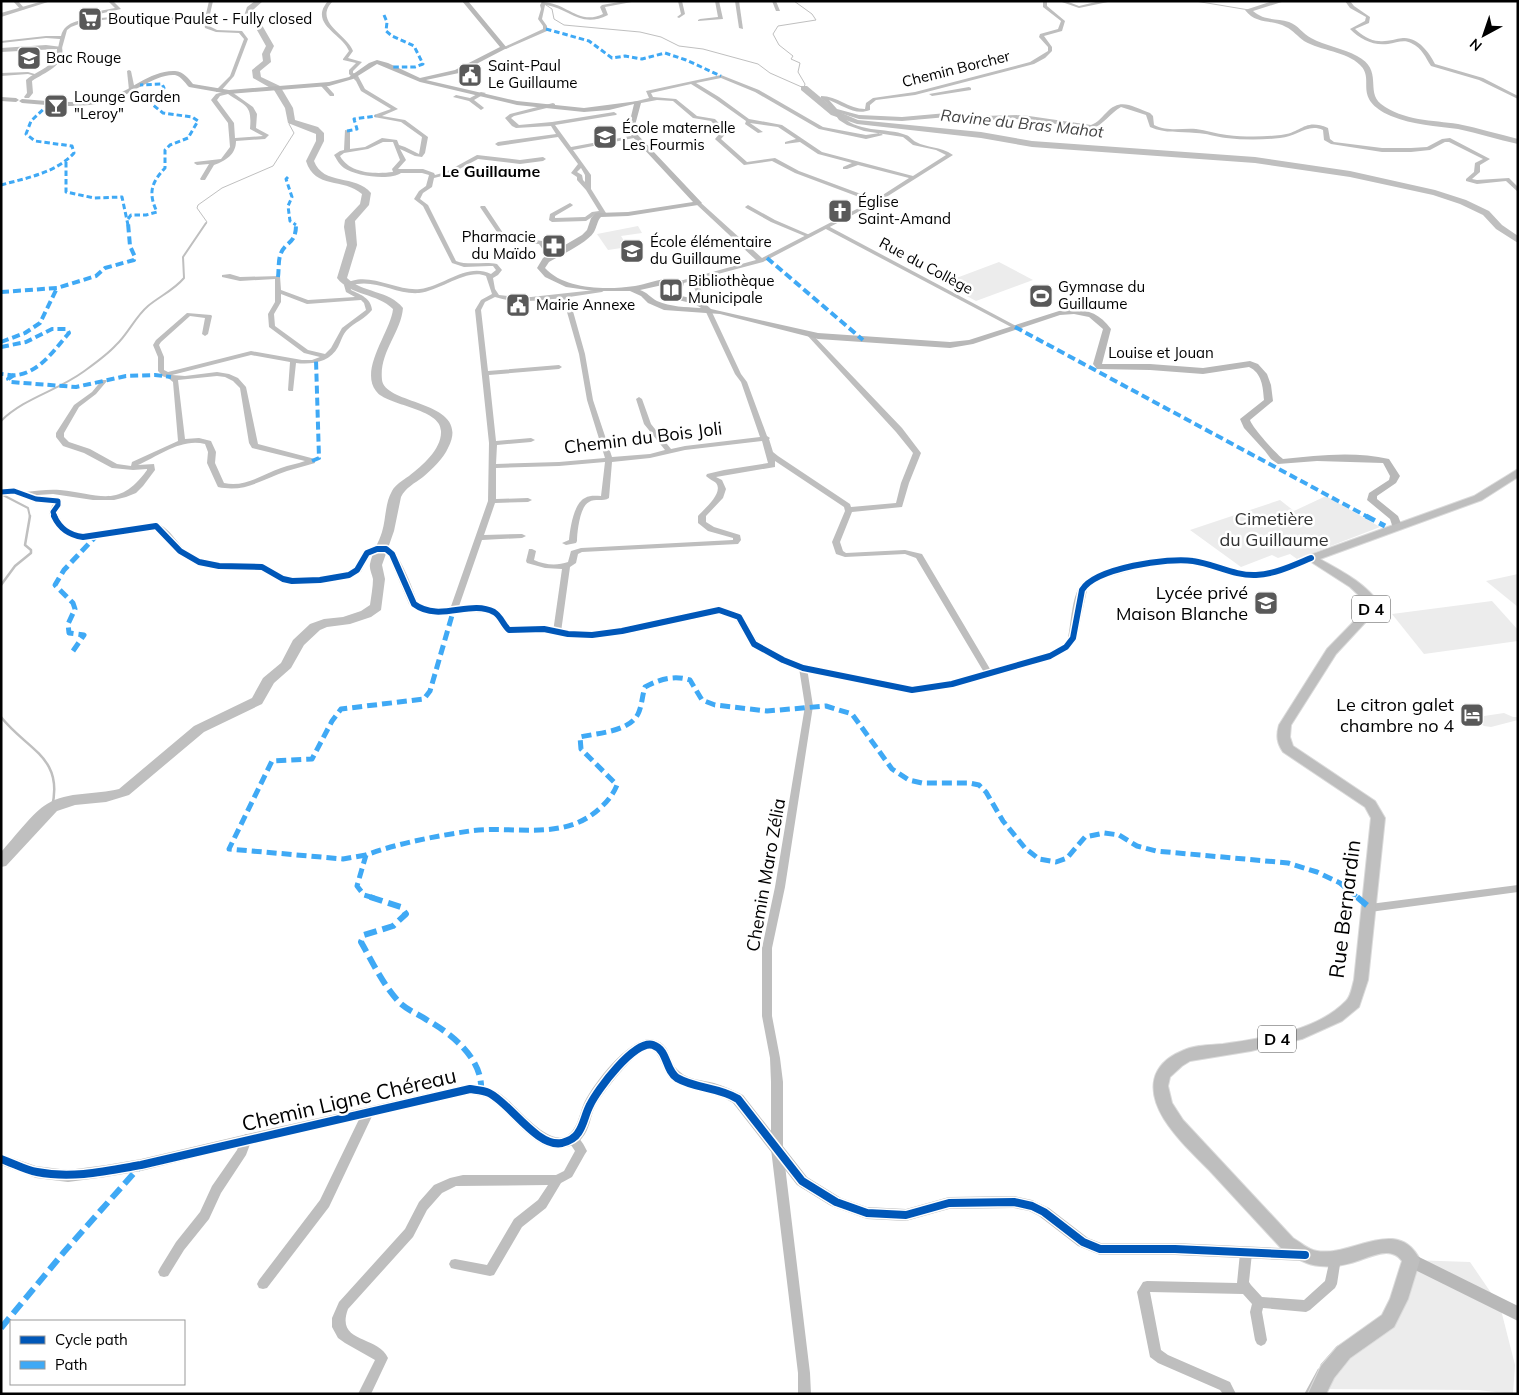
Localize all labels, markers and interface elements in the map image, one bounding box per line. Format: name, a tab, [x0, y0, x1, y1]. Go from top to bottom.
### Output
supermarket icon: Boutique Paulet - Fully closed	[77, 6, 103, 32]
place label: Boutique Paulet - Fully closed	[108, 9, 312, 28]
north arrow	[1459, 10, 1509, 60]
text: N	[1466, 35, 1485, 55]
school or university icon: Bac Rouge	[16, 45, 42, 71]
street label: Chemin Borcher	[900, 46, 1012, 91]
place label: Bac Rouge	[46, 48, 121, 67]
place label: Saint-Paul Le Guillaume	[488, 56, 578, 92]
public building icon: Saint-Paul Le Guillaume	[457, 62, 483, 88]
place label: Lounge Garden "Leroy"	[74, 87, 181, 123]
bar icon: Lounge Garden "Leroy"	[43, 93, 69, 119]
water label: Ravine du Bras Mahot	[939, 104, 1105, 142]
place label: École maternelle Les Fourmis	[622, 118, 735, 154]
school or university icon: École maternelle Les Fourmis	[592, 124, 618, 150]
district label: Le Guillaume	[442, 161, 541, 181]
place label: Église Saint-Amand	[858, 192, 951, 228]
church icon: Église Saint-Amand	[827, 198, 853, 224]
place label: Pharmacie du Maïdo	[462, 227, 536, 263]
place label: École élémentaire du Guillaume	[650, 232, 772, 268]
pharmacy icon: Pharmacie du Maïdo	[541, 233, 567, 259]
street label: Rue du Collège	[876, 233, 976, 298]
school or university icon: École élémentaire du Guillaume	[619, 238, 645, 264]
place label: Bibliothèque Municipale	[688, 271, 774, 307]
library icon: Bibliothèque Municipale	[658, 277, 684, 303]
place label: Gymnase du Guillaume	[1058, 277, 1145, 313]
sports icon: Gymnase du Guillaume	[1028, 283, 1054, 309]
public building icon: Mairie Annexe	[505, 292, 531, 318]
place label: Mairie Annexe	[536, 295, 635, 314]
street label: Louise et Jouan	[1108, 343, 1214, 362]
street label: Chemin du Bois Joli	[563, 416, 723, 459]
park label: Cimetière du Guillaume	[1219, 507, 1329, 551]
place label: Lycée privé Maison Blanche	[1116, 581, 1248, 625]
school or university icon: Lycée privé Maison Blanche	[1253, 590, 1279, 616]
road number: D 4	[1352, 596, 1390, 622]
place label: Le citron galet chambre no 4	[1336, 693, 1454, 737]
hotel icon: Le citron galet chambre no 4	[1459, 702, 1485, 728]
street label: Chemin Maro Zélia	[741, 796, 790, 953]
street label: Rue Bernardin	[1323, 838, 1365, 980]
road number: D 4	[1258, 1026, 1296, 1052]
street label: Chemin Ligne Chéreau	[239, 1062, 459, 1136]
legend	[10, 1320, 185, 1385]
text: Cycle path	[55, 1330, 128, 1349]
text: Path	[55, 1355, 87, 1374]

